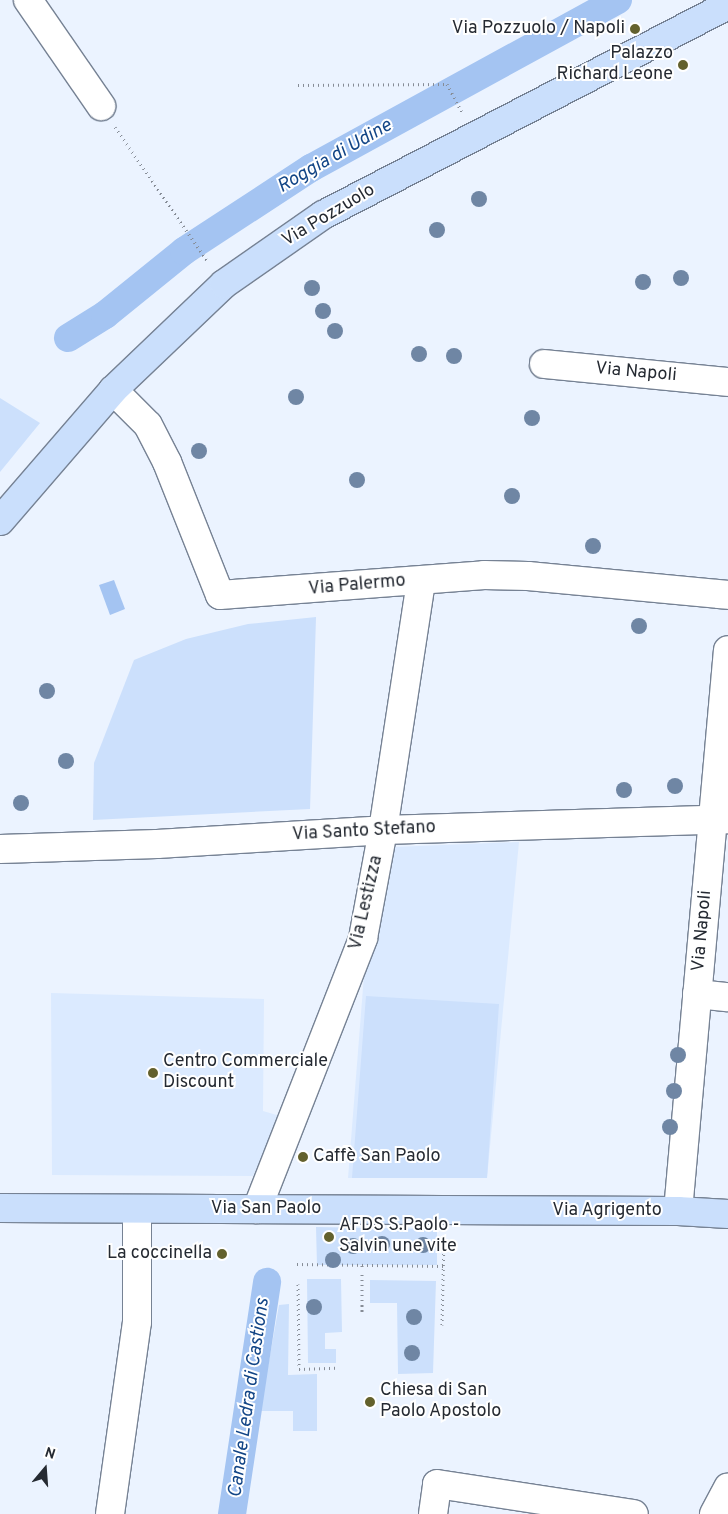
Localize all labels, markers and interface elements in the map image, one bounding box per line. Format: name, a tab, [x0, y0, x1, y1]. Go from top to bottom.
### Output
place label: Via Pozzuolo / Napoli	[452, 18, 625, 40]
marker: Via Pozzuolo / Napoli	[629, 23, 641, 35]
place label: Palazzo Richard Leone	[557, 44, 673, 86]
marker: Palazzo Richard Leone	[677, 59, 689, 71]
water label: Roggia di Udine	[274, 115, 396, 199]
street label: Via Pozzuolo	[279, 180, 379, 252]
street label: Via Napoli	[594, 359, 678, 387]
street label: Via Palermo	[307, 571, 407, 601]
street label: Via Santo Stefano	[292, 817, 436, 847]
street label: Via Lestizza	[346, 854, 388, 952]
street label: Via Napoli	[689, 889, 717, 973]
place label: Centro Commerciale Discount	[163, 1052, 328, 1094]
marker: Centro Commerciale Discount	[147, 1067, 159, 1079]
place label: Caffè San Paolo	[313, 1146, 441, 1168]
marker: Caffè San Paolo	[297, 1151, 309, 1163]
street label: Via San Paolo	[211, 1198, 321, 1220]
street label: Via Agrigento	[552, 1200, 662, 1222]
place label: AFDS S.Paolo - Salvin une vite	[339, 1216, 460, 1258]
marker: AFDS S.Paolo - Salvin une vite	[323, 1231, 335, 1243]
place label: La coccinella	[107, 1243, 212, 1265]
marker: La coccinella	[216, 1248, 228, 1260]
water label: Canale Ledra di Castions	[225, 1297, 275, 1499]
place label: Chiesa di San Paolo Apostolo	[380, 1381, 502, 1424]
marker: Chiesa di San Paolo Apostolo	[364, 1396, 376, 1408]
north arrow	[20, 1444, 70, 1494]
text: N	[42, 1445, 57, 1464]

